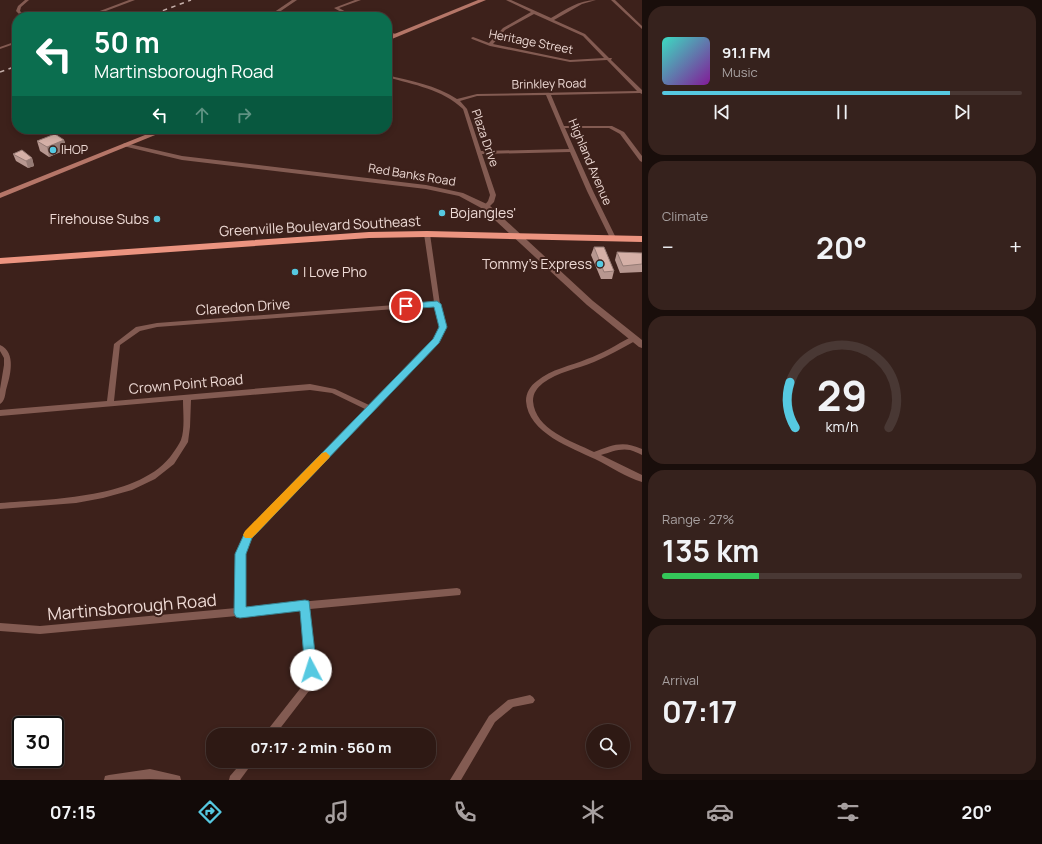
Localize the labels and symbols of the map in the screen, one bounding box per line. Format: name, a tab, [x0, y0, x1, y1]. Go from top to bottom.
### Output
street label: Heritage Street	[487, 25, 575, 58]
street label: Brinkley Road	[512, 74, 586, 93]
street label: Plaza Drive	[468, 107, 503, 169]
street label: Highland Avenue	[565, 116, 616, 208]
place label: IHOP	[61, 141, 88, 158]
marker: IHOP	[48, 145, 58, 155]
street label: Red Banks Road	[367, 159, 457, 190]
place label: Bojangles'	[450, 203, 516, 222]
marker: Bojangles'	[437, 208, 447, 218]
place label: Firehouse Subs	[50, 209, 149, 228]
street label: Greenville Boulevard Southeast	[219, 211, 422, 240]
marker: Firehouse Subs	[152, 214, 162, 224]
place label: Tommy's Express	[482, 254, 592, 273]
marker: Tommy's Express	[595, 259, 605, 269]
place label: I Love Pho	[303, 262, 367, 281]
marker: I Love Pho	[290, 267, 300, 277]
pin	[389, 289, 423, 323]
street label: Claredon Drive	[195, 294, 291, 319]
street label: Crown Point Road	[128, 369, 244, 398]
street label: Martinsborough Road	[46, 588, 218, 625]
position arrow	[290, 649, 332, 691]
speed limit sign: 30	[12, 716, 64, 768]

